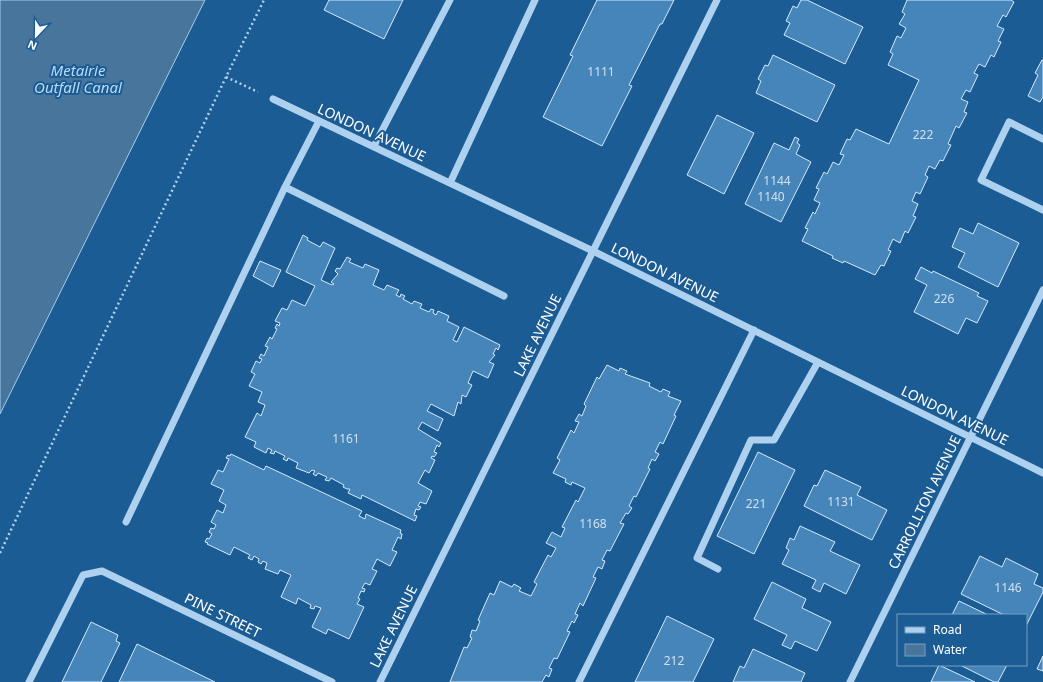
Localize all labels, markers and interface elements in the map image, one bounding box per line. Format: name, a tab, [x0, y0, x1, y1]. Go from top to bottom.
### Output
north arrow	[16, 16, 56, 56]
text: N	[25, 37, 39, 54]
water label: Metairie Outfall Canal	[34, 60, 123, 97]
house number: 1111	[587, 63, 615, 80]
street label: LONDON AVENUE	[315, 99, 429, 165]
house number: 222	[913, 126, 933, 143]
house number: 1144	[763, 172, 791, 189]
house number: 1140	[757, 188, 785, 205]
street label: LONDON AVENUE	[608, 238, 722, 306]
house number: 226	[934, 290, 954, 307]
street label: LAKE AVENUE	[509, 291, 565, 379]
street label: LONDON AVENUE	[898, 381, 1012, 449]
house number: 1161	[332, 430, 360, 447]
street label: CARROLLTON AVENUE	[883, 432, 965, 572]
house number: 1131	[827, 493, 855, 510]
house number: 221	[746, 495, 766, 512]
house number: 1168	[579, 515, 607, 532]
house number: 1146	[994, 579, 1022, 596]
street label: LAKE AVENUE	[365, 582, 421, 670]
street label: PINE STREET	[182, 588, 265, 642]
legend	[897, 614, 1027, 666]
text: Road	[933, 621, 962, 638]
text: Water	[933, 641, 967, 658]
house number: 212	[664, 652, 684, 669]

